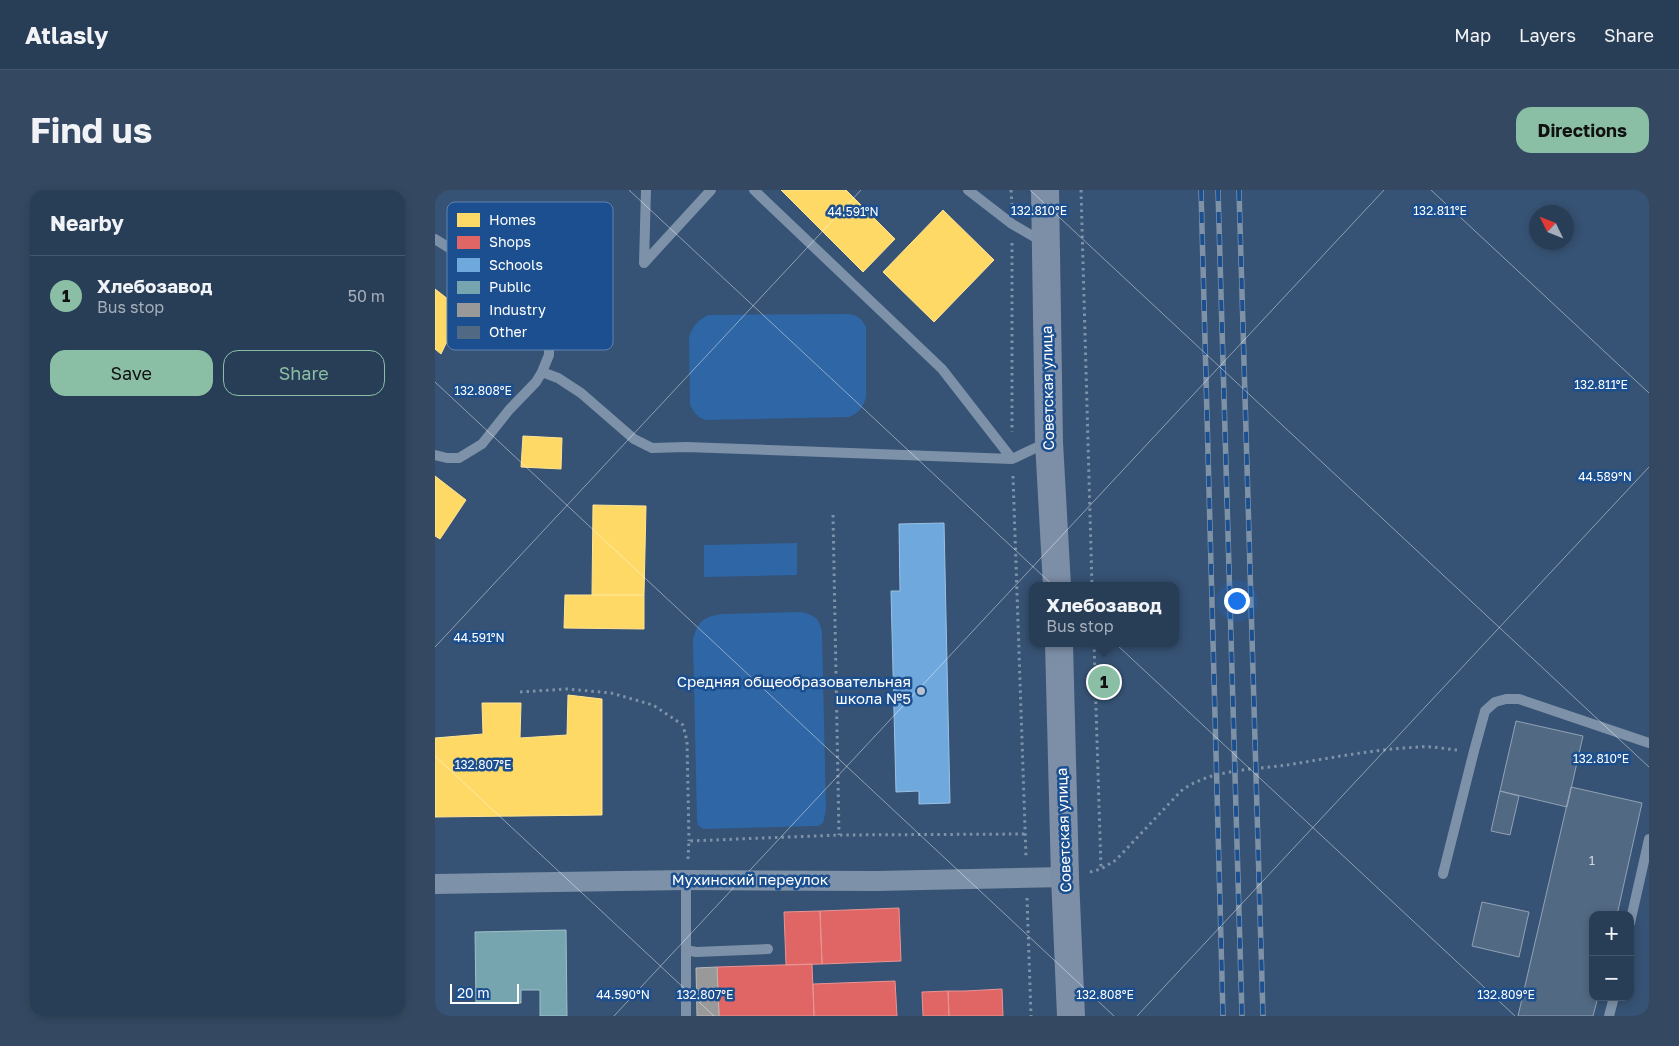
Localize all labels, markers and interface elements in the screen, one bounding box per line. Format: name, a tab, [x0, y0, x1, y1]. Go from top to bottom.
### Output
text: Atlasly	[25, 20, 108, 49]
text: Map	[1454, 24, 1491, 46]
text: Layers	[1519, 24, 1576, 46]
text: Share	[1604, 24, 1654, 46]
button: Directions	[1516, 107, 1649, 153]
text: Find us	[30, 109, 152, 151]
legend	[447, 202, 613, 350]
text: 132.810°E	[1011, 203, 1067, 218]
text: 132.811°E	[1413, 203, 1467, 218]
text: 44.591°N	[827, 204, 879, 219]
north arrow	[1529, 205, 1574, 250]
text: Nearby	[50, 210, 124, 236]
text: Homes	[489, 211, 536, 228]
text: Shops	[489, 233, 531, 250]
text: Schools	[489, 256, 543, 273]
text: Хлебозавод	[97, 274, 212, 297]
text: Public	[489, 278, 531, 295]
text: 1	[62, 286, 70, 306]
text: 50 m	[348, 286, 385, 306]
text: Bus stop	[97, 297, 164, 317]
text: Industry	[489, 301, 546, 318]
text: Other	[489, 323, 528, 340]
street label: Советская улица	[1037, 325, 1057, 451]
button: Save	[50, 350, 213, 396]
button: Share	[223, 350, 385, 396]
text: 132.811°E	[1574, 377, 1628, 392]
text: 132.808°E	[454, 383, 512, 398]
text: 44.589°N	[1578, 469, 1632, 484]
popup	[1029, 582, 1179, 647]
your location	[1224, 588, 1250, 614]
text: Хлебозавод	[1046, 593, 1162, 616]
text: Bus stop	[1046, 616, 1114, 636]
text: 44.591°N	[453, 630, 505, 645]
pin: 1	[1088, 663, 1120, 701]
place label: Средняя общеобразовательная школа №5	[677, 672, 911, 707]
marker: Средняя общеобразовательная школа №5	[915, 685, 927, 697]
text: 132.810°E	[1573, 751, 1629, 766]
text: 132.807°E	[455, 757, 511, 772]
street label: Советская улица	[1052, 767, 1074, 893]
house number: 1	[1589, 853, 1595, 868]
street label: Мухинский переулок	[672, 870, 829, 888]
map controls	[1589, 911, 1634, 1001]
button: +	[1589, 911, 1634, 956]
button: −	[1589, 956, 1634, 1001]
scale bar	[450, 981, 519, 1004]
text: 20 m	[457, 984, 490, 1001]
text: 44.590°N	[596, 987, 650, 1002]
text: 132.807°E	[677, 987, 733, 1002]
text: 132.808°E	[1076, 987, 1134, 1002]
text: 132.809°E	[1477, 987, 1535, 1002]

